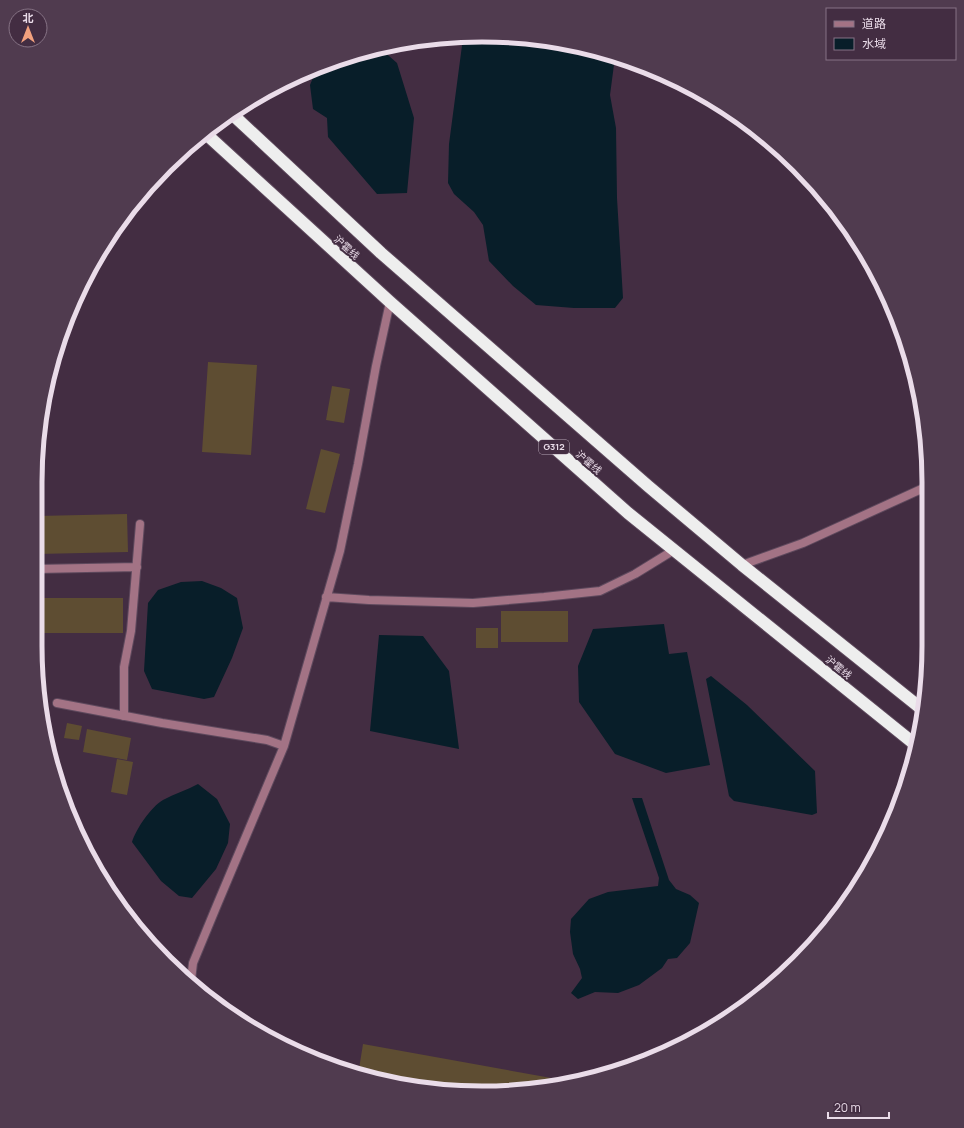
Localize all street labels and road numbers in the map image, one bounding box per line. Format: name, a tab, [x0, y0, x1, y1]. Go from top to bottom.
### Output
street label: 沪霍线	[331, 232, 363, 262]
road number: G312	[539, 440, 569, 454]
street label: 沪霍线	[573, 447, 605, 477]
street label: 沪霍线	[823, 652, 855, 682]

